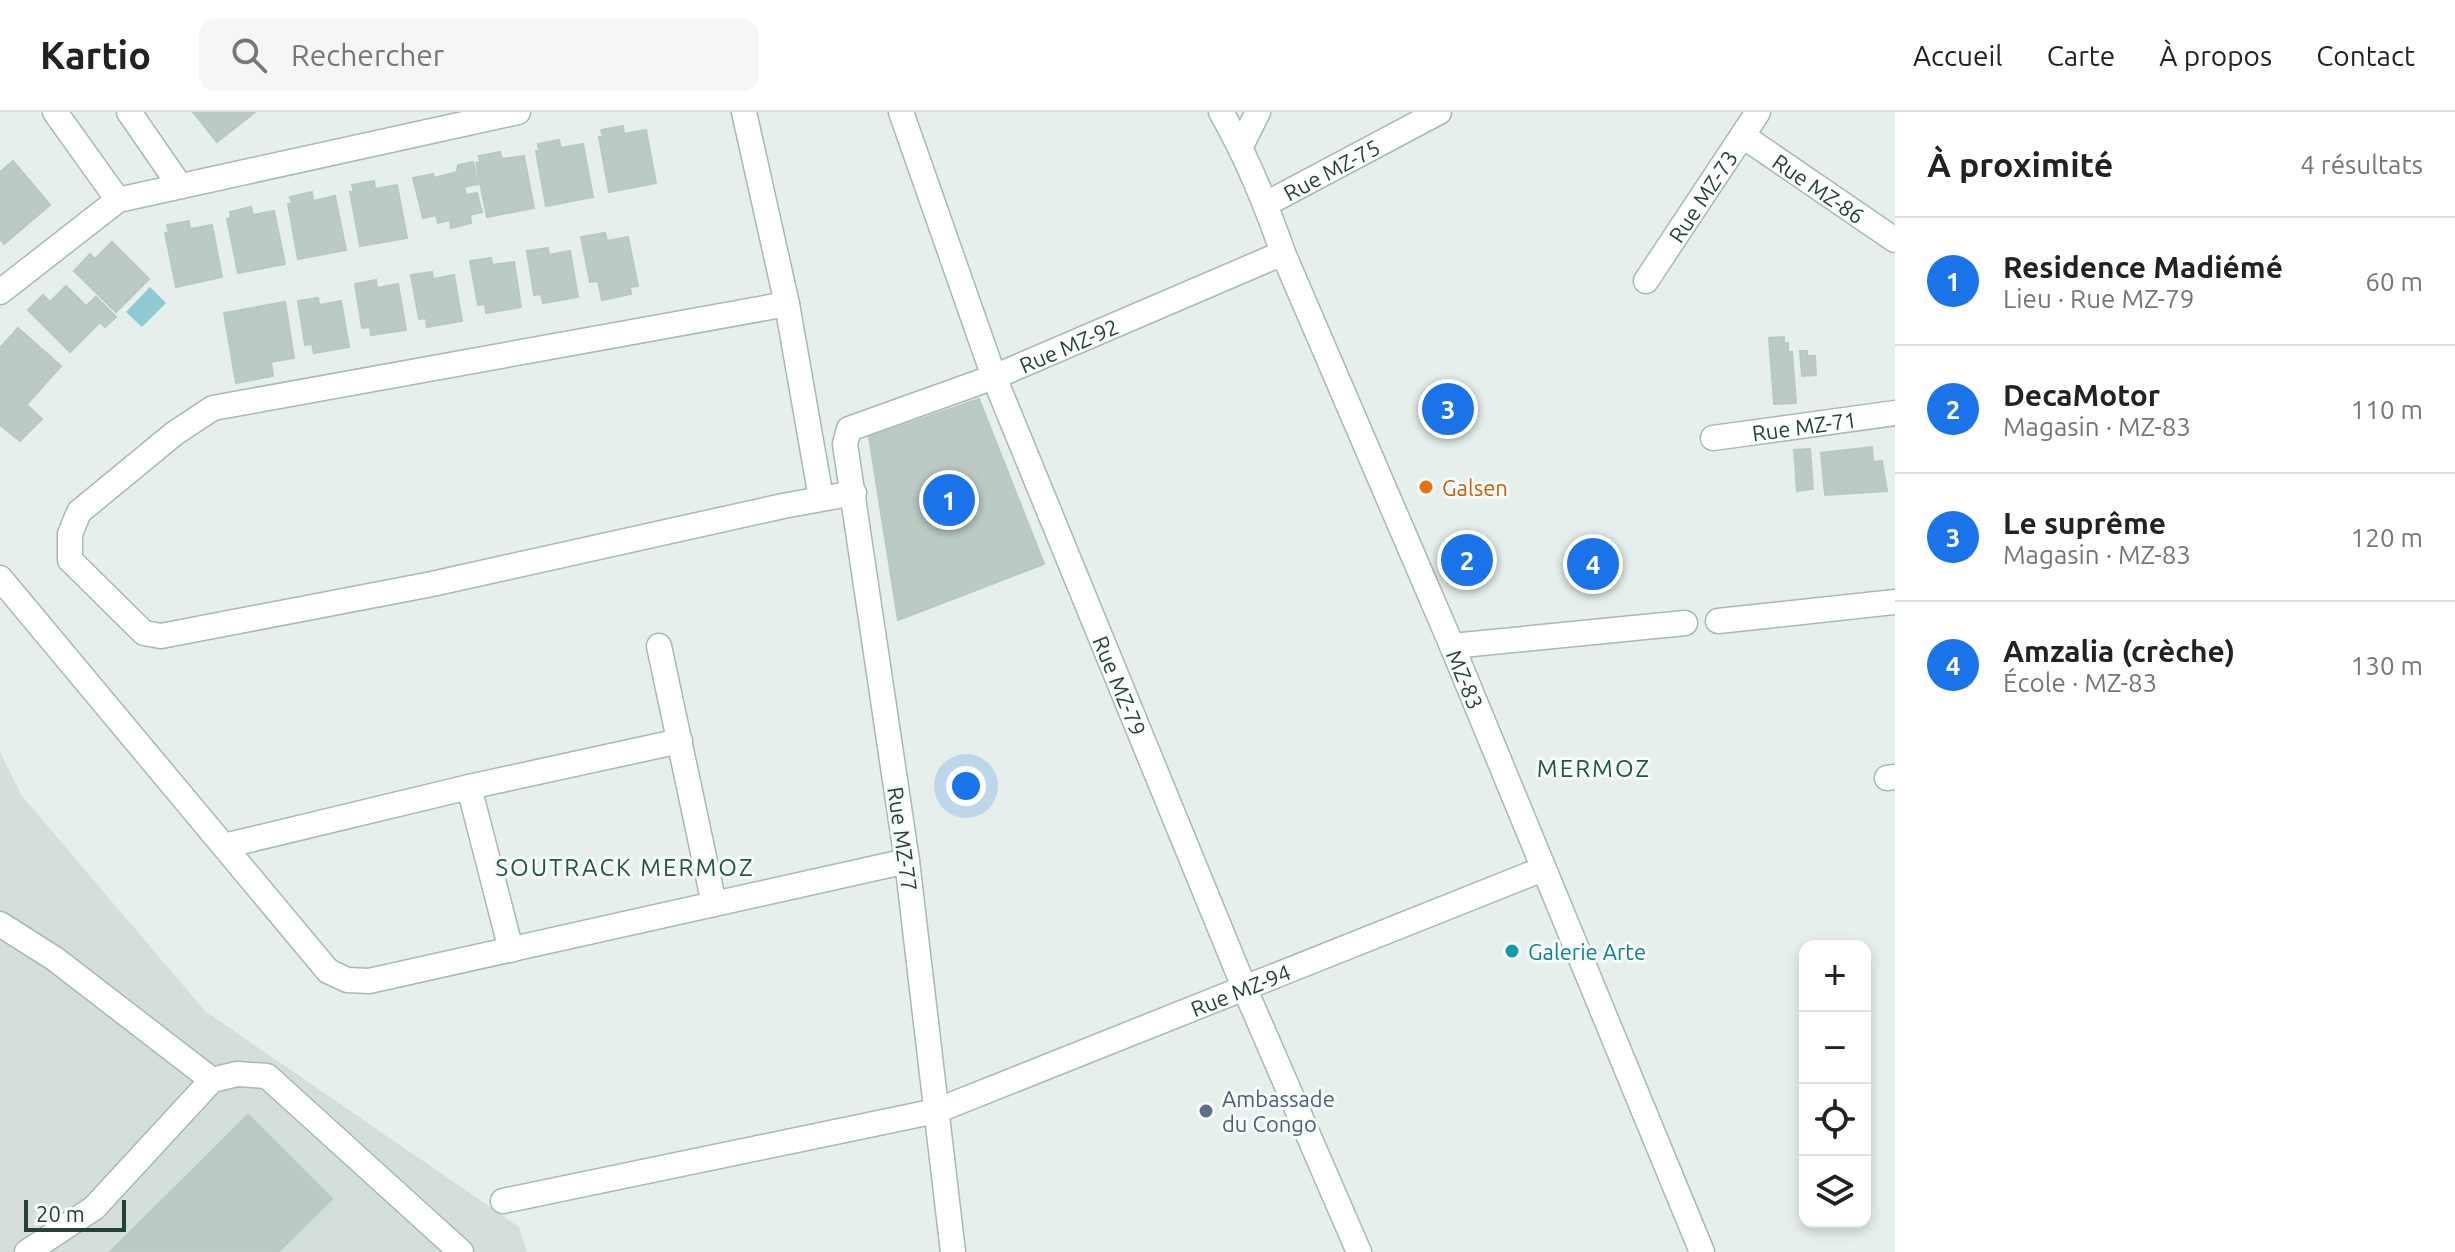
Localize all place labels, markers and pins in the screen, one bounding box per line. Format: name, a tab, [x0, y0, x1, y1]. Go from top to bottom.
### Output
pin: 3	[1422, 379, 1474, 439]
pin: 1	[923, 470, 975, 530]
place label: Galsen	[1442, 475, 1508, 500]
marker: Galsen	[1417, 478, 1435, 496]
pin: 2	[1441, 530, 1493, 590]
pin: 4	[1567, 534, 1619, 594]
place label: Galerie Arte	[1528, 939, 1646, 964]
marker: Galerie Arte	[1503, 942, 1521, 960]
place label: Ambassade du Congo	[1222, 1086, 1335, 1136]
marker: Ambassade du Congo	[1197, 1102, 1215, 1120]

